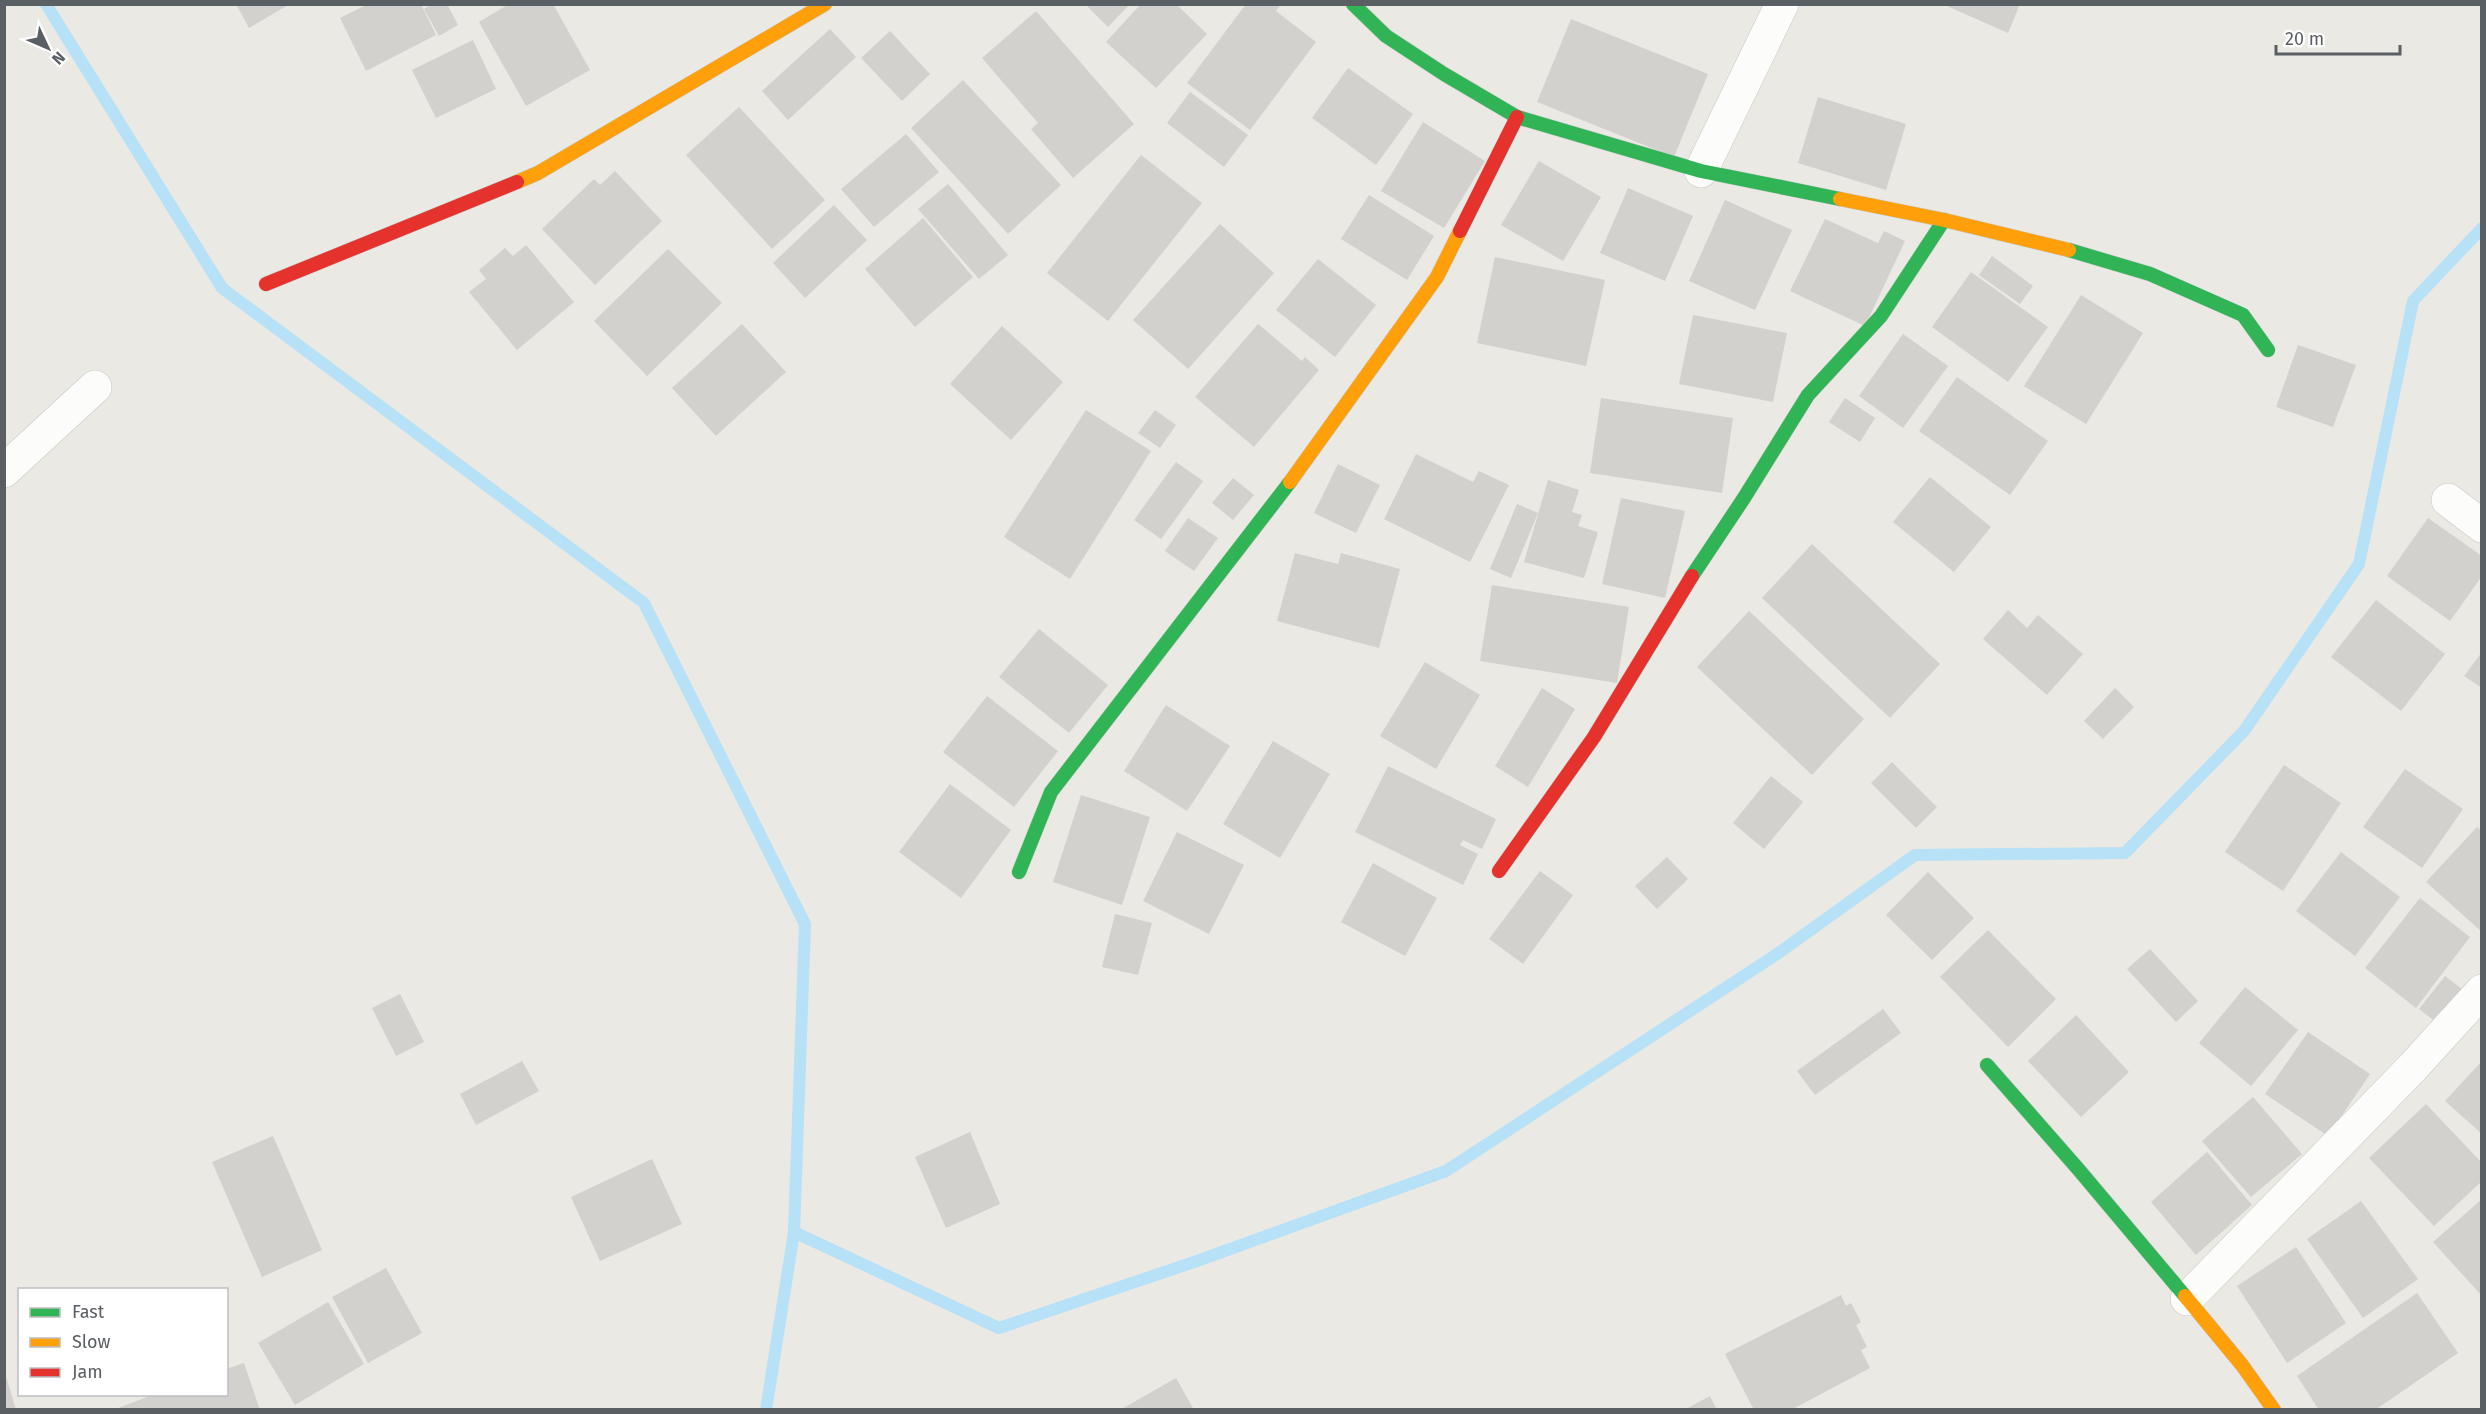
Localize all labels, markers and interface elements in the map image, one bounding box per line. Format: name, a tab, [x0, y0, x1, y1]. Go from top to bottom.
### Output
north arrow	[18, 18, 78, 78]
scale bar	[2276, 18, 2400, 56]
text: 20 m	[2285, 28, 2324, 50]
text: N	[48, 48, 69, 68]
legend	[18, 1288, 228, 1396]
text: Fast	[72, 1301, 105, 1323]
text: Slow	[72, 1331, 111, 1353]
text: Jam	[72, 1361, 103, 1383]

